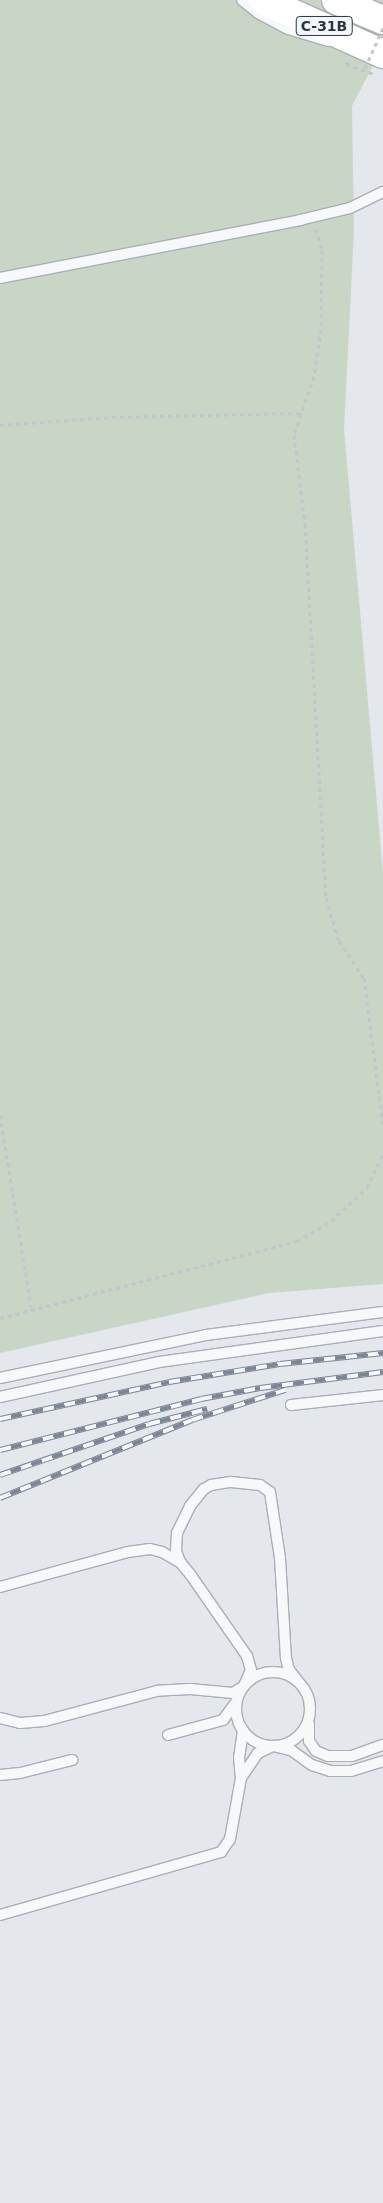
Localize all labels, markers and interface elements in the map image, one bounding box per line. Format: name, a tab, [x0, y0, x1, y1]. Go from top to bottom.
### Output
road number: C-31B	[295, 15, 353, 38]

